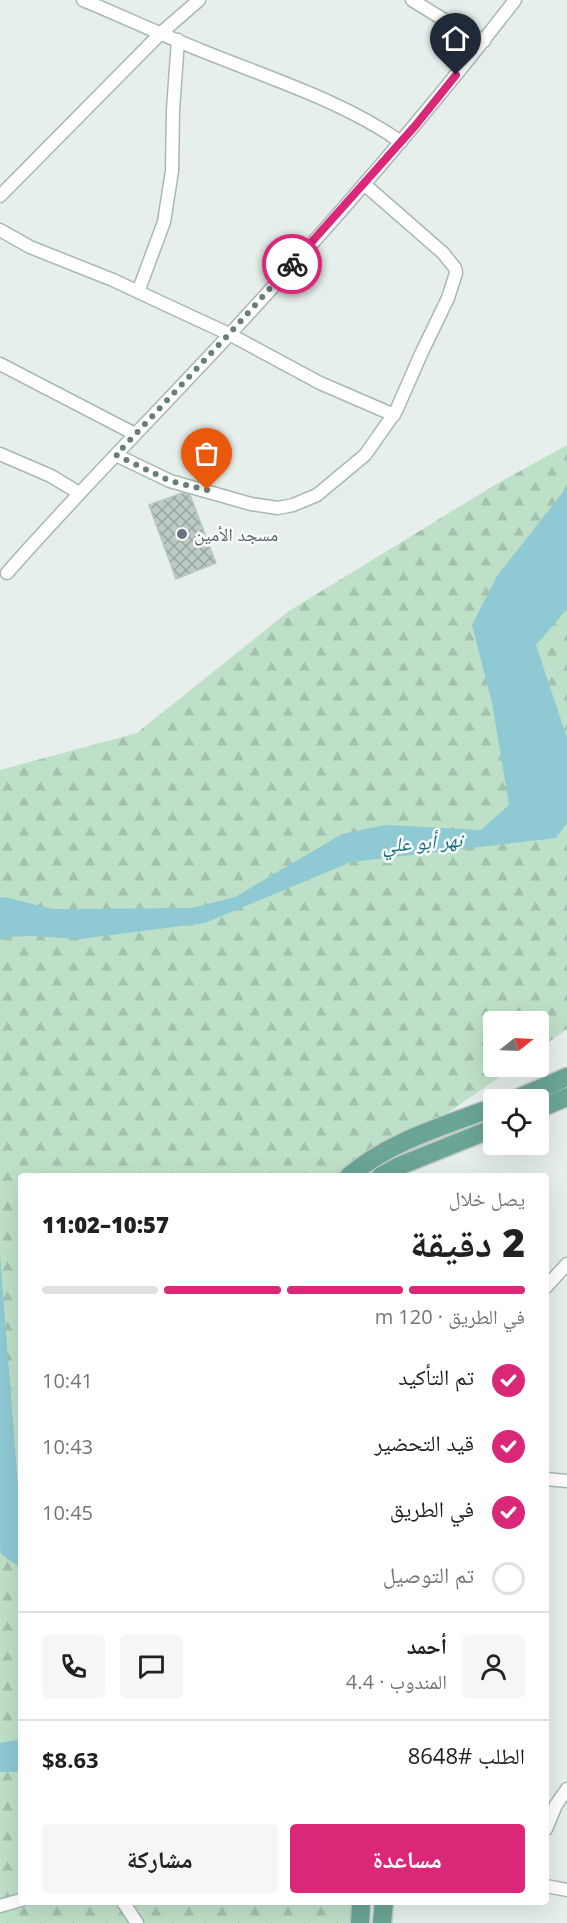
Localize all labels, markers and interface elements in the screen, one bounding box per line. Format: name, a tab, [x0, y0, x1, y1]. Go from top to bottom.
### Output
pin	[430, 13, 481, 75]
icon: home	[439, 22, 472, 55]
courier	[262, 234, 322, 294]
icon: bike	[276, 248, 309, 281]
pin	[181, 428, 232, 490]
icon: bag	[190, 437, 223, 470]
place label: مسجد الأمين	[194, 522, 278, 546]
marker: مسجد الأمين	[175, 527, 189, 541]
water label: نهر أبو علي	[381, 826, 466, 861]
north arrow	[483, 1011, 549, 1077]
map controls	[483, 1011, 549, 1155]
button: locate	[483, 1089, 549, 1155]
text: يصل خلال	[449, 1185, 525, 1212]
text: 10:57–11:02	[42, 1209, 169, 1239]
text: 2 دقيقة	[410, 1215, 525, 1268]
text: في الطريق · 120 m	[375, 1303, 525, 1330]
text: تم التأكيد	[398, 1361, 474, 1391]
icon: check	[492, 1364, 525, 1397]
text: 10:41	[42, 1367, 93, 1394]
text: قيد التحضير	[374, 1427, 474, 1457]
icon: check	[492, 1430, 525, 1463]
text: 10:43	[42, 1433, 93, 1460]
text: في الطريق	[390, 1493, 474, 1523]
icon: check	[492, 1496, 525, 1529]
text: 10:45	[42, 1499, 93, 1526]
text: تم التوصيل	[383, 1559, 474, 1589]
text: أحمد	[407, 1630, 447, 1660]
button: phone	[42, 1635, 105, 1698]
button: chat	[120, 1635, 183, 1698]
button: person	[462, 1635, 525, 1698]
text: المندوب · 4.4	[346, 1668, 447, 1695]
text: الطلب #8648	[408, 1740, 525, 1770]
text: $8.63	[42, 1744, 99, 1774]
button: مشاركة	[42, 1824, 278, 1893]
button: مساعدة	[290, 1824, 525, 1893]

